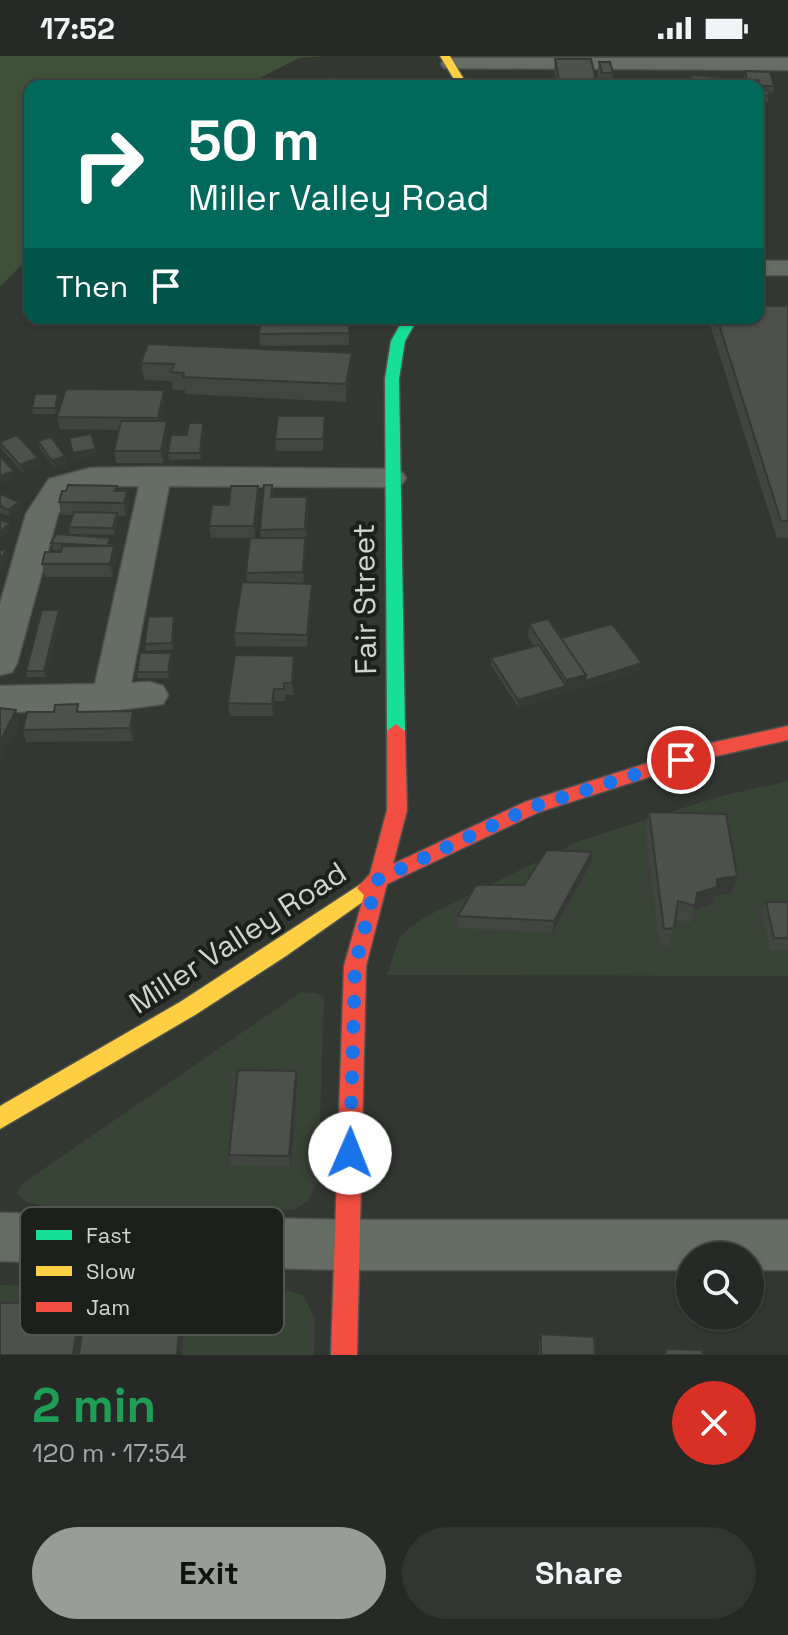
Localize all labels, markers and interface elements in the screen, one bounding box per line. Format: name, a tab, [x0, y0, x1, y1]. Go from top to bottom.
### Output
text: 17:52	[40, 9, 115, 48]
text: 50 m	[188, 105, 320, 176]
icon: right	[56, 112, 160, 216]
text: Miller Valley Road	[188, 175, 490, 221]
icon: arrive	[144, 264, 188, 308]
text: Then	[56, 267, 128, 306]
street label: Fair Street	[344, 523, 385, 675]
pin	[647, 726, 715, 794]
icon: arrive	[659, 738, 703, 782]
street label: Miller Valley Road	[122, 853, 354, 1022]
position arrow	[308, 1111, 392, 1195]
legend	[20, 1207, 284, 1335]
text: Fast	[86, 1221, 132, 1249]
map controls	[676, 1242, 764, 1330]
button: search	[676, 1242, 764, 1330]
text: Slow	[86, 1257, 136, 1285]
text: Jam	[86, 1293, 130, 1321]
text: 2 min	[32, 1375, 156, 1436]
button: close	[672, 1381, 756, 1465]
text: 120 m · 17:54	[32, 1436, 186, 1470]
button: Exit	[32, 1527, 386, 1619]
button: Share	[402, 1527, 756, 1619]

